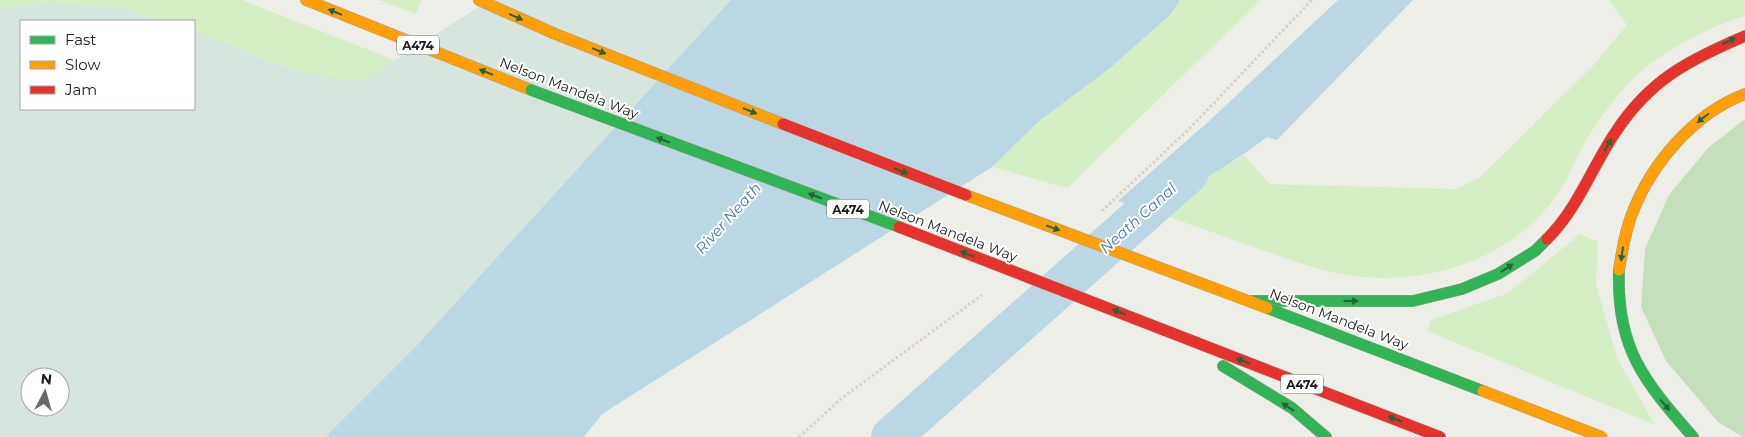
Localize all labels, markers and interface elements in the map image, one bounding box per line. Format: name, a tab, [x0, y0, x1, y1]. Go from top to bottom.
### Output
one-way arrow	[327, 8, 342, 16]
one-way arrow	[509, 13, 523, 21]
legend	[20, 20, 195, 110]
text: Fast	[65, 30, 96, 49]
road number: A474	[397, 36, 439, 54]
one-way arrow	[1722, 37, 1736, 45]
one-way arrow	[591, 48, 606, 56]
street label: Nelson Mandela Way	[497, 53, 641, 123]
text: Slow	[65, 55, 101, 74]
one-way arrow	[478, 68, 493, 76]
text: Jam	[64, 80, 97, 99]
one-way arrow	[743, 107, 758, 115]
one-way arrow	[1697, 113, 1710, 124]
one-way arrow	[656, 135, 670, 143]
one-way arrow	[1604, 138, 1613, 151]
one-way arrow	[894, 167, 909, 175]
water label: River Neath	[691, 178, 765, 258]
water label: Neath Canal	[1096, 179, 1180, 257]
one-way arrow	[808, 192, 822, 200]
street label: Nelson Mandela Way	[876, 196, 1020, 266]
road number: A474	[827, 200, 869, 218]
one-way arrow	[1046, 224, 1061, 232]
one-way arrow	[1617, 246, 1625, 262]
one-way arrow	[959, 250, 974, 258]
one-way arrow	[1501, 264, 1514, 273]
street label: Nelson Mandela Way	[1267, 284, 1411, 354]
one-way arrow	[1343, 297, 1359, 305]
one-way arrow	[1112, 308, 1126, 316]
one-way arrow	[1235, 357, 1250, 365]
north arrow	[20, 367, 70, 417]
text: N	[40, 370, 53, 389]
road number: A474	[1281, 374, 1323, 394]
one-way arrow	[1659, 398, 1670, 411]
one-way arrow	[1281, 402, 1295, 412]
one-way arrow	[1388, 415, 1402, 423]

